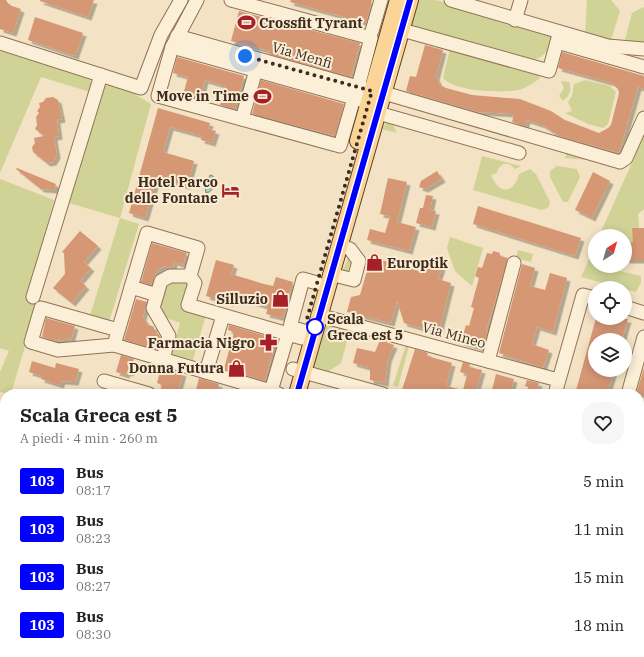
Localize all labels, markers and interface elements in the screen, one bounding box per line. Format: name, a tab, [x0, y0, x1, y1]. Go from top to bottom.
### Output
sports icon: Crossfit Tyrant	[236, 13, 256, 33]
place label: Crossfit Tyrant	[259, 14, 362, 32]
street label: Via Menfi	[270, 38, 334, 72]
your location	[235, 46, 255, 66]
sports icon: Move in Time	[252, 86, 272, 106]
place label: Move in Time	[156, 87, 249, 105]
place label: Hotel Parco delle Fontane	[125, 173, 218, 207]
hotel icon: Hotel Parco delle Fontane	[221, 180, 241, 200]
north arrow	[588, 229, 632, 273]
map controls	[588, 229, 632, 377]
shop icon: Europtik	[364, 253, 384, 273]
place label: Europtik	[387, 254, 448, 272]
button: locate	[588, 281, 632, 325]
shop icon: Silluzio	[271, 289, 291, 309]
place label: Silluzio	[216, 290, 268, 308]
place label: Scala Greca est 5	[327, 310, 403, 344]
marker: Scala Greca est 5	[306, 318, 324, 336]
street label: Via Mineo	[420, 318, 488, 352]
pharmacy icon: Farmacia Nigro	[258, 333, 278, 353]
button: layers	[588, 333, 632, 377]
place label: Farmacia Nigro	[148, 334, 255, 352]
shop icon: Donna Futura	[227, 358, 247, 378]
place label: Donna Futura	[129, 359, 224, 377]
button: heart	[582, 402, 624, 444]
text: Scala Greca est 5	[20, 403, 178, 427]
text: A piedi · 4 min · 260 m	[20, 430, 158, 447]
text: Bus	[76, 463, 104, 482]
text: 103	[29, 472, 55, 490]
text: 5 min	[583, 472, 624, 491]
text: 08:17	[76, 482, 111, 499]
text: Bus	[76, 511, 104, 530]
text: 103	[29, 520, 55, 538]
text: 11 min	[574, 520, 624, 539]
text: 08:23	[76, 530, 111, 547]
text: Bus	[76, 559, 104, 578]
text: 103	[29, 568, 55, 586]
text: 15 min	[574, 568, 624, 587]
text: 08:27	[76, 578, 111, 595]
text: Bus	[76, 607, 104, 626]
text: 103	[29, 616, 55, 634]
text: 18 min	[574, 616, 624, 635]
text: 08:30	[76, 626, 111, 643]

